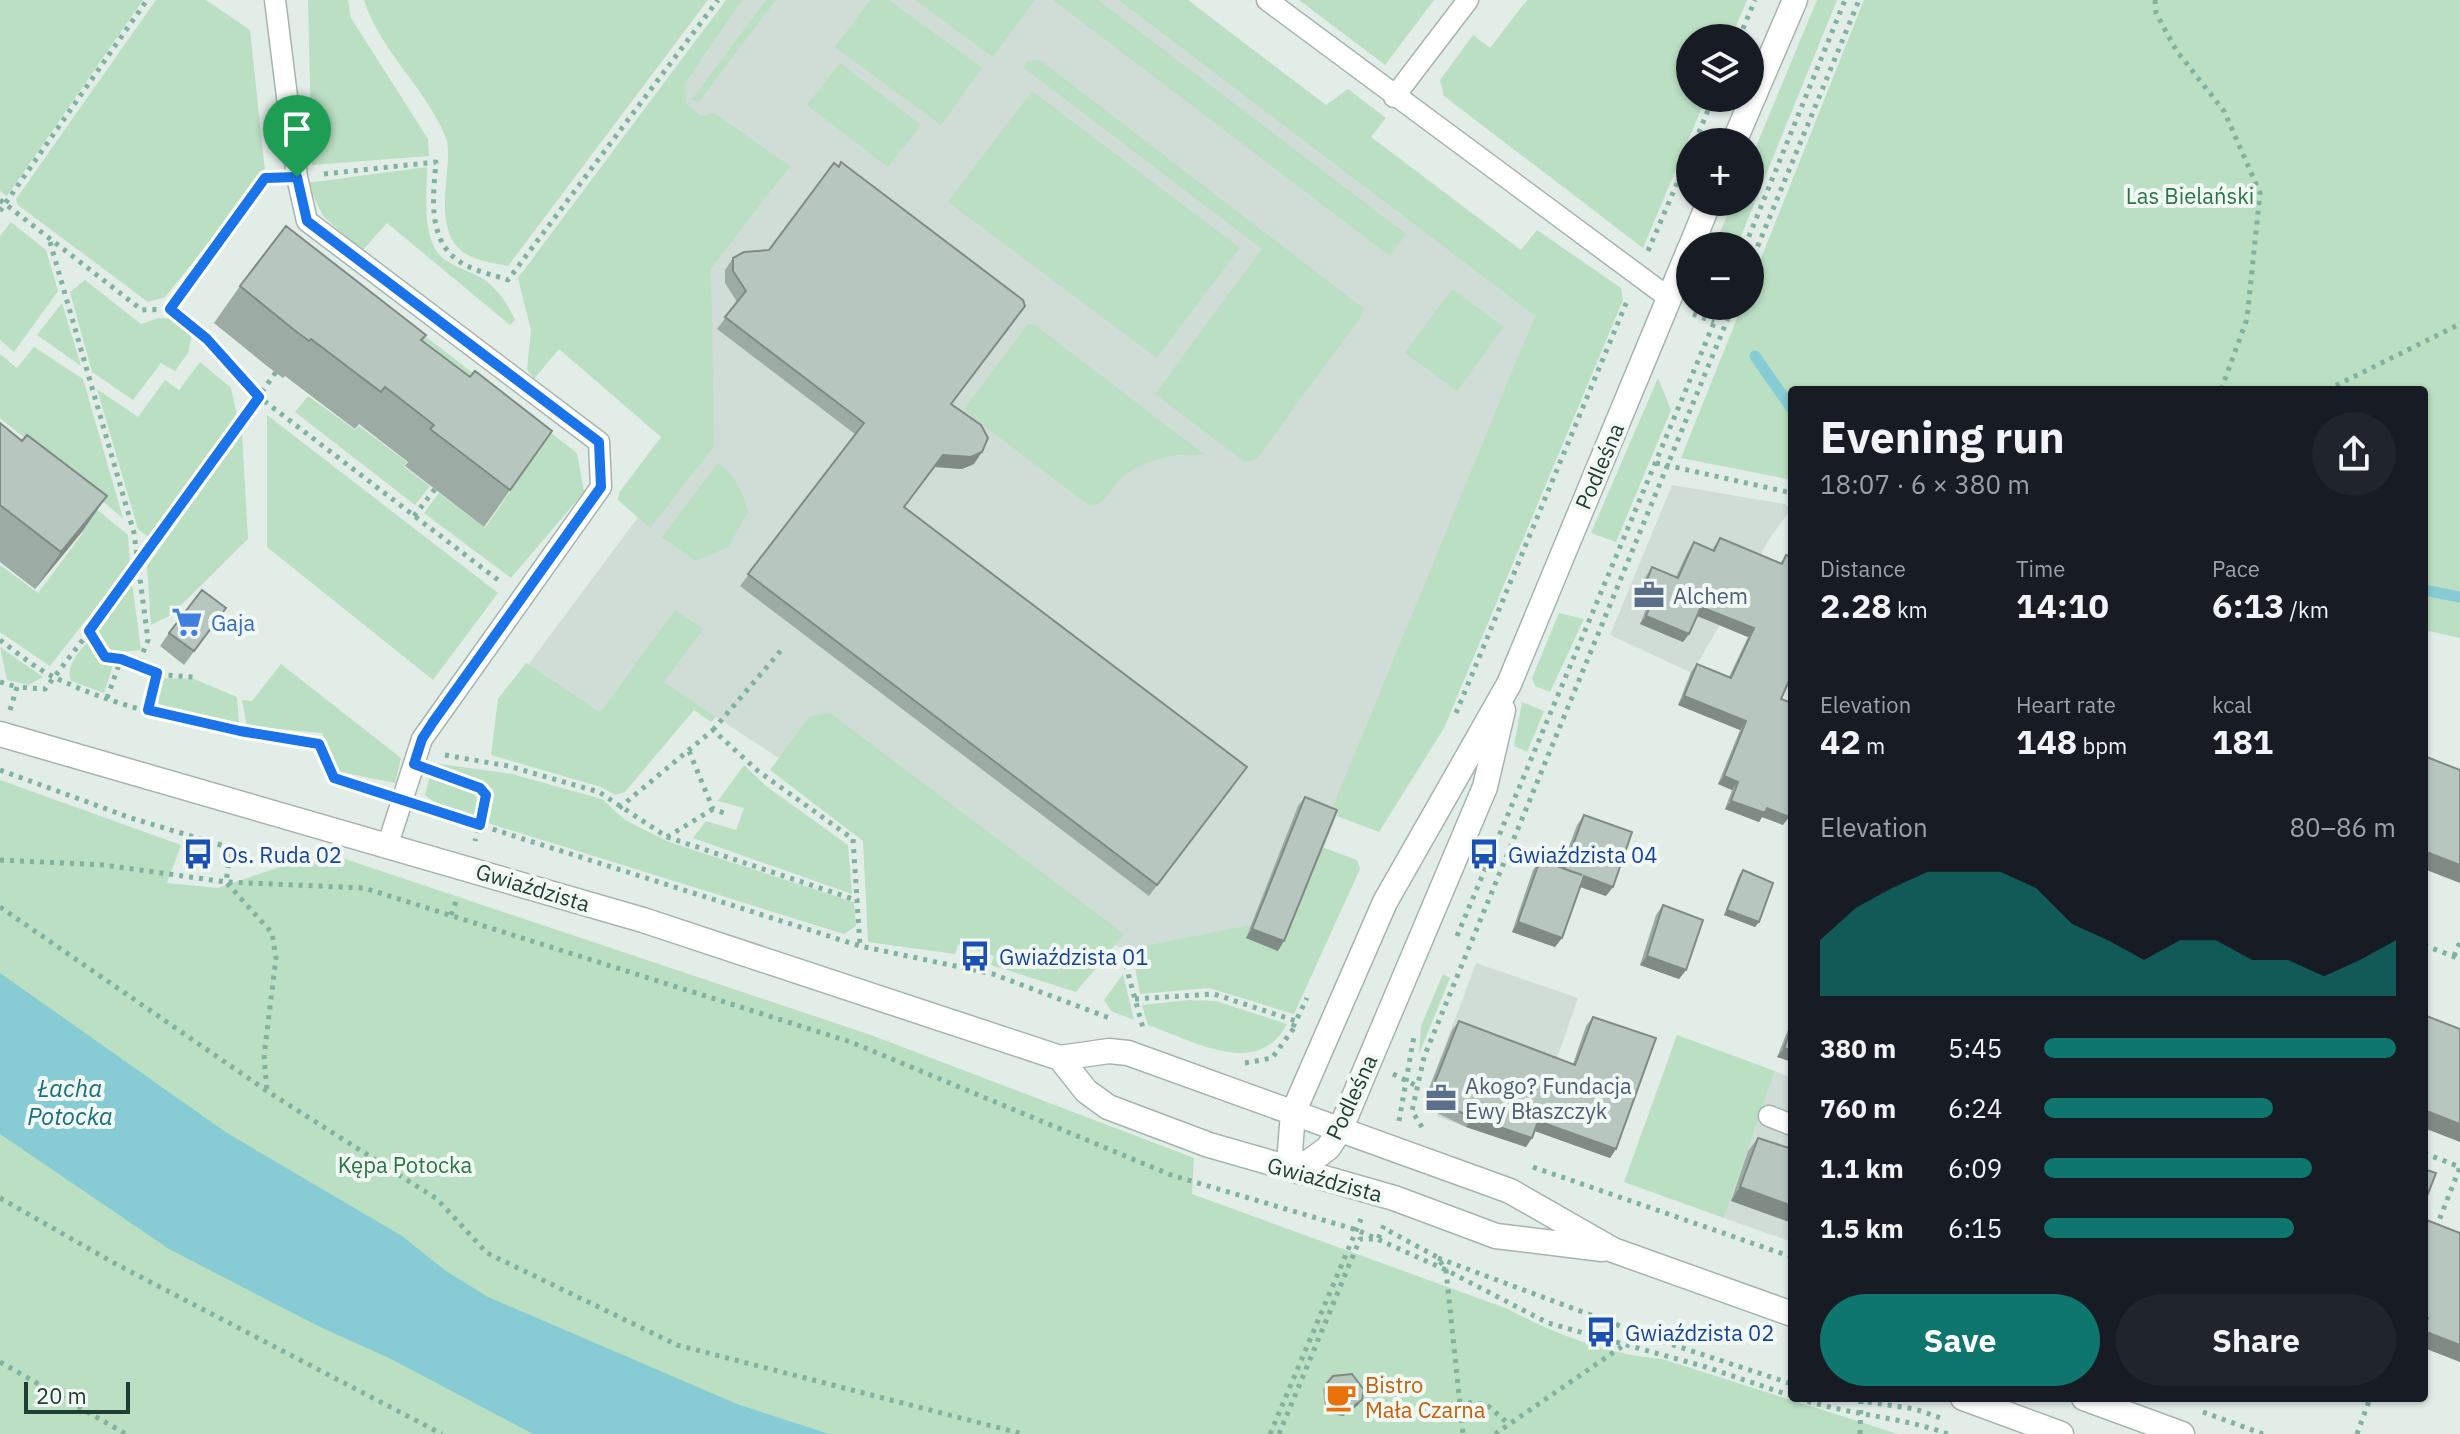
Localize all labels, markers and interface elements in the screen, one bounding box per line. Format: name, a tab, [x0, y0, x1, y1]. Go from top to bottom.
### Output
map controls	[1676, 24, 1764, 320]
button: layers	[1676, 24, 1764, 112]
pin	[263, 95, 331, 177]
icon: arrive	[275, 107, 319, 151]
button: +	[1676, 128, 1764, 216]
park label: Las Bielański	[2126, 181, 2254, 210]
button: −	[1676, 232, 1764, 320]
text: Evening run	[1820, 408, 2065, 465]
button: share	[2312, 412, 2396, 496]
street label: Podleśna	[1568, 418, 1630, 514]
text: 18:07 · 6 × 380 m	[1820, 467, 2030, 501]
text: Distance	[1820, 554, 1906, 583]
text: Time	[2016, 554, 2065, 583]
text: Pace	[2212, 554, 2260, 583]
office icon: Alchem	[1632, 578, 1666, 612]
place label: Alchem	[1673, 581, 1748, 610]
text: 2.28	[1820, 583, 1892, 627]
text: 14:10	[2016, 583, 2109, 627]
text: 6:13	[2212, 583, 2284, 627]
text: km	[1892, 595, 1928, 624]
text: /km	[2284, 595, 2329, 624]
supermarket icon: Gaja	[170, 605, 204, 639]
place label: Gaja	[211, 608, 256, 637]
text: Elevation	[1820, 690, 1911, 719]
text: Heart rate	[2016, 690, 2116, 719]
text: kcal	[2212, 690, 2252, 719]
text: 42	[1820, 719, 1861, 763]
text: 148	[2016, 719, 2077, 763]
text: 181	[2212, 719, 2273, 763]
text: m	[1861, 731, 1885, 760]
text: bpm	[2077, 731, 2127, 760]
text: Elevation	[1820, 810, 1928, 844]
text: 80–86 m	[2289, 810, 2396, 844]
bus stop icon: Os. Ruda 02	[181, 837, 215, 871]
bus stop icon: Gwiaździsta 04	[1467, 837, 1501, 871]
place label: Os. Ruda 02	[222, 840, 342, 869]
place label: Gwiaździsta 04	[1508, 840, 1658, 869]
street label: Gwiaździsta	[472, 856, 594, 918]
bus stop icon: Gwiaździsta 01	[958, 939, 992, 973]
place label: Gwiaździsta 01	[999, 942, 1149, 971]
text: 380 m	[1820, 1031, 1896, 1065]
text: 5:45	[1948, 1031, 2002, 1065]
street label: Podleśna	[1319, 1049, 1383, 1144]
place label: Akogo? Fundacja Ewy Błaszczyk	[1465, 1071, 1632, 1125]
water label: Łacha Potocka	[27, 1072, 113, 1132]
office icon: Akogo? Fundacja Ewy Błaszczyk	[1424, 1081, 1458, 1115]
text: 760 m	[1820, 1091, 1896, 1125]
text: 6:24	[1948, 1091, 2002, 1125]
park label: Kępa Potocka	[338, 1150, 473, 1179]
street label: Gwiaździsta	[1264, 1150, 1386, 1208]
text: 1.1 km	[1820, 1151, 1904, 1185]
text: 6:09	[1948, 1151, 2002, 1185]
text: 1.5 km	[1820, 1211, 1904, 1245]
text: 6:15	[1948, 1211, 2002, 1245]
button: Save	[1820, 1294, 2100, 1386]
button: Share	[2116, 1294, 2396, 1386]
bus stop icon: Gwiaździsta 02	[1584, 1315, 1618, 1349]
place label: Gwiaździsta 02	[1625, 1318, 1775, 1347]
place label: Bistro Mała Czarna	[1365, 1370, 1486, 1424]
scale bar	[24, 1378, 130, 1414]
cafe icon: Bistro Mała Czarna	[1324, 1380, 1358, 1414]
text: 20 m	[36, 1381, 87, 1410]

